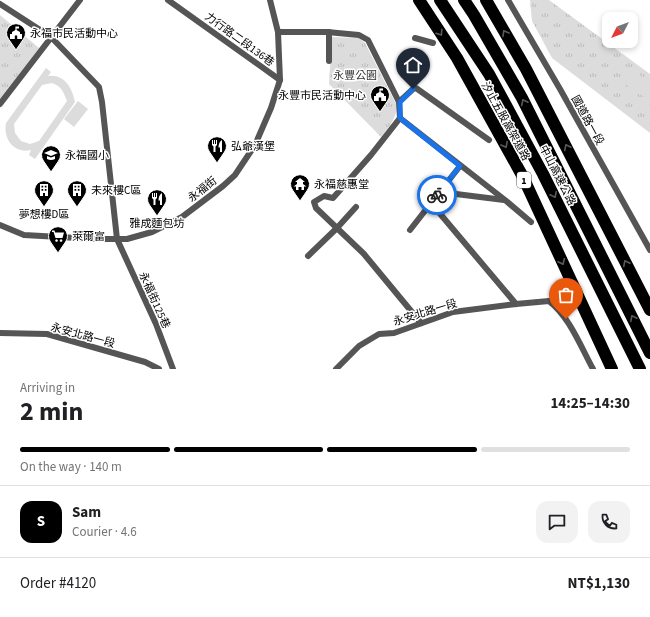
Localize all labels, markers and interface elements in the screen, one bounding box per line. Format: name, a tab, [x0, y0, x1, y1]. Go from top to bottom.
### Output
street label: 力行路二段136巷	[202, 9, 277, 70]
north arrow	[602, 12, 638, 48]
map controls	[602, 12, 638, 48]
public building icon: 永福市民活動中心	[5, 22, 27, 50]
place label: 永福市民活動中心	[30, 26, 118, 41]
one-way arrow	[435, 29, 443, 36]
one-way arrow	[502, 30, 510, 37]
pin	[396, 48, 430, 89]
icon: home	[402, 54, 424, 76]
park label: 永豐公園	[333, 68, 377, 83]
street label: 汐止五股高架道路	[478, 79, 533, 163]
public building icon: 永豐市民活動中心	[369, 84, 391, 112]
place label: 永豐市民活動中心	[278, 88, 366, 103]
street label: 國道路一段	[568, 93, 607, 148]
one-way arrow	[522, 99, 529, 106]
restaurant icon: 弘爺漢堡	[206, 135, 228, 163]
place label: 弘爺漢堡	[231, 139, 275, 154]
one-way arrow	[500, 141, 508, 148]
street label: 中山高速公路	[536, 142, 579, 208]
school or university icon: 永福國小	[40, 144, 62, 172]
one-way arrow	[564, 144, 571, 152]
place label: 永福國小	[65, 148, 109, 163]
road number: 1	[517, 172, 531, 188]
street label: 永福街	[185, 173, 220, 205]
temple icon: 永福慈惠堂	[289, 173, 311, 201]
courier	[417, 175, 457, 215]
place label: 永福慈惠堂	[314, 177, 369, 192]
building icon: 夢想樓D區	[33, 179, 55, 207]
building icon: 未來樓C區	[66, 179, 88, 207]
place label: 未來樓C區	[91, 183, 141, 198]
icon: bike	[426, 184, 448, 206]
restaurant icon: 雅成麵包坊	[146, 188, 168, 216]
one-way arrow	[549, 191, 557, 198]
place label: 夢想樓D區	[19, 207, 69, 222]
place label: 雅成麵包坊	[130, 216, 185, 231]
supermarket icon: 萊爾富	[47, 225, 69, 253]
place label: 萊爾富	[72, 229, 105, 244]
one-way arrow	[557, 257, 565, 265]
one-way arrow	[623, 260, 631, 267]
street label: 永福街125巷	[135, 270, 174, 331]
pin	[549, 278, 583, 319]
icon: bag	[555, 284, 577, 306]
street label: 永安北路一段	[391, 296, 459, 329]
one-way arrow	[630, 315, 637, 323]
street label: 永安北路一段	[49, 320, 117, 351]
text: Arriving in	[20, 379, 75, 397]
text: 2 min	[20, 393, 83, 430]
text: 14:25–14:30	[550, 393, 630, 414]
text: On the way · 140 m	[20, 458, 122, 476]
button: chat	[536, 501, 578, 543]
button: phone	[588, 501, 630, 543]
text: Sam	[72, 502, 101, 523]
text: S	[37, 511, 45, 532]
text: Courier · 4.6	[72, 523, 137, 541]
text: Order #4120	[20, 573, 96, 594]
text: NT$1,130	[568, 573, 630, 594]

